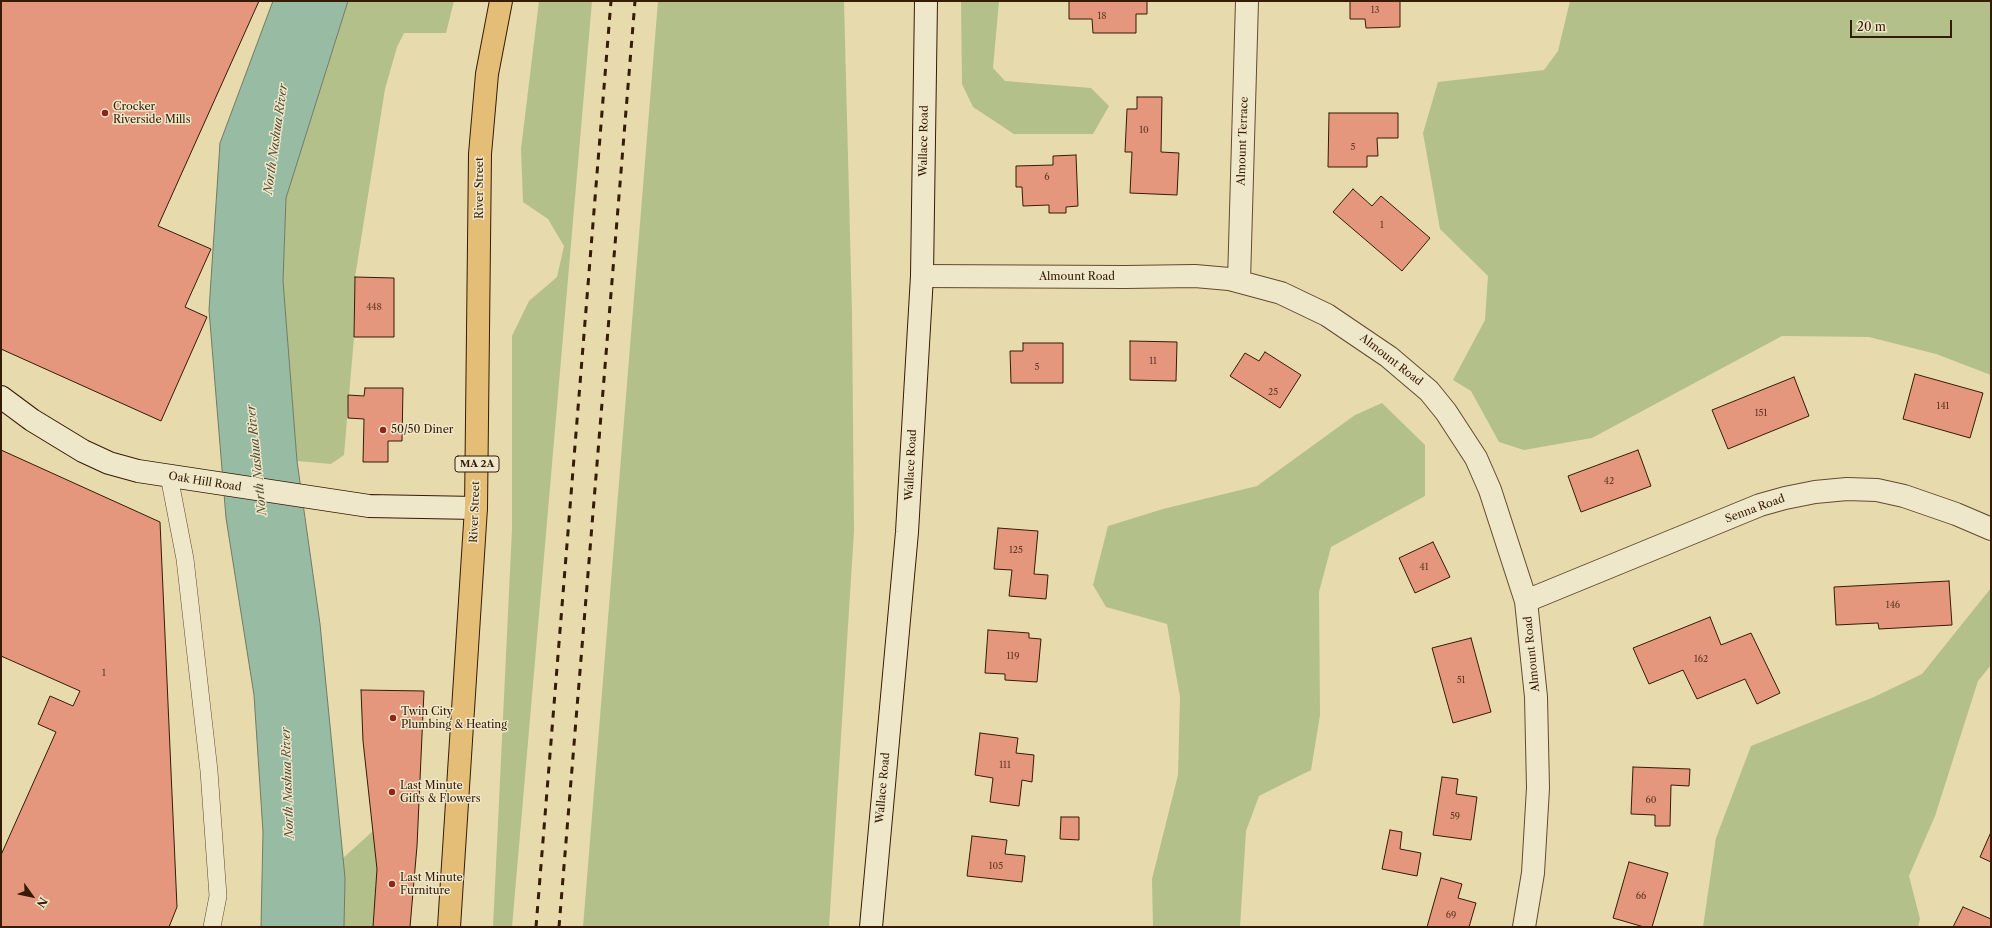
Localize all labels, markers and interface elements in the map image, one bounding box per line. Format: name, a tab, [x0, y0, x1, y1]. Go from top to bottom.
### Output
house number: 13	[1371, 5, 1379, 15]
house number: 18	[1097, 11, 1107, 21]
scale bar	[1852, 12, 1954, 38]
text: 20 m	[1857, 19, 1886, 34]
water label: North Nashua River	[261, 83, 291, 195]
street label: Almount Terrace	[1235, 96, 1251, 186]
place label: Crocker Riverside Mills	[113, 100, 190, 126]
street label: Wallace Road	[917, 105, 931, 177]
marker: Crocker Riverside Mills	[100, 108, 110, 118]
house number: 10	[1139, 125, 1149, 135]
house number: 5	[1351, 142, 1355, 152]
street label: River Street	[473, 157, 487, 219]
house number: 6	[1044, 172, 1050, 182]
house number: 1	[1380, 220, 1384, 230]
street label: Almount Road	[1039, 270, 1115, 284]
house number: 448	[366, 302, 382, 312]
street label: Almount Road	[1357, 331, 1425, 389]
house number: 11	[1149, 356, 1157, 366]
house number: 5	[1035, 362, 1039, 372]
house number: 25	[1268, 387, 1278, 397]
house number: 141	[1937, 401, 1949, 411]
water label: North Nashua River	[244, 404, 270, 516]
house number: 151	[1755, 408, 1767, 418]
place label: 50/50 Diner	[391, 423, 453, 437]
marker: 50/50 Diner	[378, 425, 388, 435]
street label: Wallace Road	[903, 429, 919, 501]
road number: MA 2A	[455, 456, 499, 472]
street label: Oak Hill Road	[168, 470, 242, 494]
house number: 42	[1604, 476, 1614, 486]
street label: River Street	[467, 481, 483, 543]
street label: Senna Road	[1723, 492, 1787, 526]
house number: 125	[1009, 545, 1023, 555]
house number: 41	[1420, 562, 1428, 572]
house number: 146	[1886, 600, 1900, 610]
street label: Almount Road	[1521, 615, 1543, 693]
house number: 119	[1007, 651, 1019, 661]
house number: 162	[1694, 654, 1708, 664]
house number: 1	[102, 668, 106, 678]
house number: 51	[1457, 675, 1465, 685]
place label: Twin City Plumbing & Heating	[401, 705, 507, 731]
marker: Twin City Plumbing & Heating	[388, 713, 398, 723]
water label: North Nashua River	[279, 727, 297, 839]
street label: Wallace Road	[873, 752, 893, 824]
house number: 111	[999, 760, 1011, 770]
place label: Last Minute Gifts & Flowers	[400, 779, 481, 805]
marker: Last Minute Gifts & Flowers	[387, 787, 397, 797]
house number: 60	[1646, 795, 1656, 805]
house number: 59	[1450, 811, 1460, 821]
house number: 105	[989, 861, 1003, 871]
place label: Last Minute Furniture	[400, 871, 463, 897]
north arrow	[12, 876, 52, 916]
marker: Last Minute Furniture	[387, 879, 397, 889]
house number: 66	[1636, 891, 1646, 901]
text: N	[34, 895, 51, 910]
house number: 69	[1446, 910, 1456, 920]

